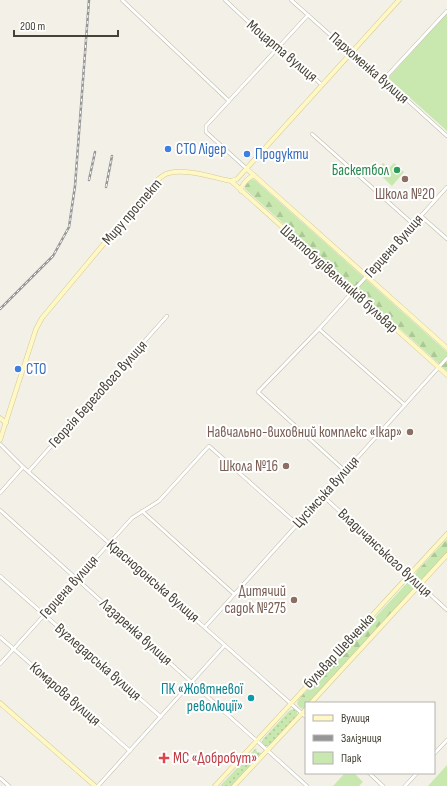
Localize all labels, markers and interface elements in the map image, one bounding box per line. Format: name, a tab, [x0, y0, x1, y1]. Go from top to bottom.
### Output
scale bar	[14, 12, 118, 38]
street label: Моцарта вулиця	[243, 16, 321, 86]
text: 200 m	[20, 19, 46, 34]
street label: Пархоменка вулиця	[325, 28, 413, 108]
place label: СТО Лідер	[176, 140, 226, 159]
marker: СТО Лідер	[163, 144, 173, 154]
place label: Продукти	[255, 145, 309, 164]
marker: Продукти	[242, 149, 252, 159]
place label: Баскетбол	[332, 161, 390, 180]
marker: Баскетбол	[392, 165, 402, 175]
marker: Школа №20	[400, 174, 410, 184]
street label: Миру проспект	[98, 175, 166, 249]
place label: Школа №20	[375, 185, 435, 204]
street label: Герцена вулиця	[360, 210, 428, 282]
street label: Шахтобудівельників бульвар	[276, 221, 402, 337]
street label: Георгія Берегового вулиця	[45, 336, 151, 452]
place label: СТО	[26, 360, 46, 379]
marker: СТО	[13, 364, 23, 374]
place label: Навчально-виховний комплекс «Ікар»	[207, 423, 402, 442]
marker: Навчально-виховний комплекс «Ікар»	[405, 427, 415, 437]
street label: Цусімська вулиця	[289, 452, 363, 532]
place label: Школа №16	[219, 457, 278, 476]
marker: Школа №16	[281, 461, 291, 471]
street label: Владичанського вулиця	[334, 504, 436, 602]
street label: Краснодонська вулиця	[103, 535, 204, 627]
street label: Герцена вулиця	[35, 551, 103, 623]
place label: Дитячий садок №275	[224, 582, 286, 618]
street label: Лазаренка вулиця	[95, 594, 176, 670]
marker: Дитячий садок №275	[289, 595, 299, 605]
street label: бульвар Шевченка	[299, 609, 379, 693]
street label: Вугледарська вулиця	[51, 619, 145, 705]
street label: Комарова вулиця	[25, 658, 105, 730]
place label: ПК «Жовтневої революції»	[161, 680, 244, 716]
marker: ПК «Жовтневої революції»	[246, 693, 256, 703]
legend	[305, 702, 435, 774]
text: Вулиця	[341, 711, 370, 726]
text: Залізниця	[341, 731, 382, 746]
place label: МС «Добробут»	[173, 749, 257, 768]
text: Парк	[341, 751, 362, 766]
marker: МС «Добробут»	[158, 752, 170, 764]

